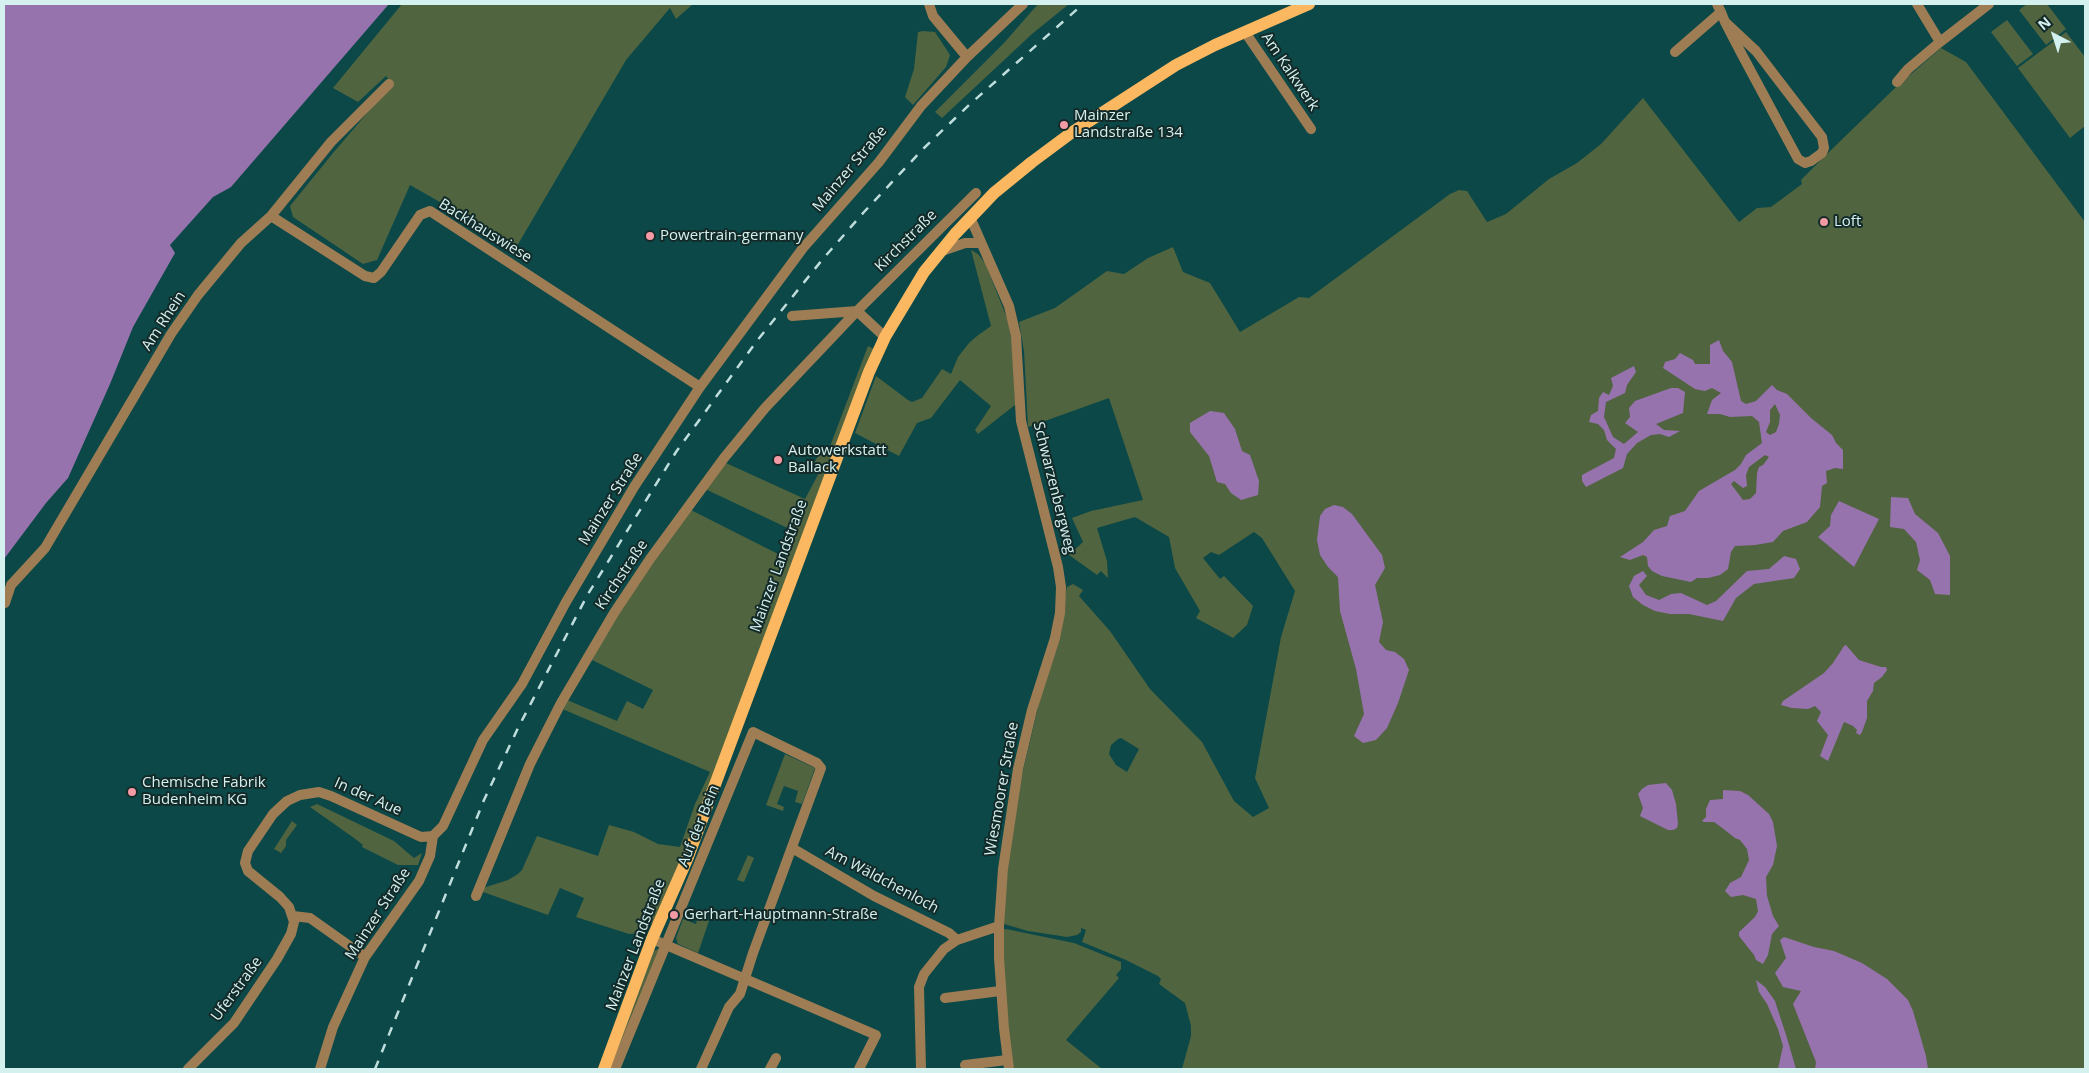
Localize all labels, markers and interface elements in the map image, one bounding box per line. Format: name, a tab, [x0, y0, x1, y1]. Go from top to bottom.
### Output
north arrow	[2029, 10, 2079, 60]
text: N	[2034, 12, 2055, 34]
street label: Am Kalkwerk	[1257, 29, 1323, 115]
place label: Mainzer Landstraße 134	[1074, 107, 1183, 142]
marker: Mainzer Landstraße 134	[1058, 119, 1070, 131]
street label: Mainzer Straße	[809, 123, 891, 215]
street label: Backhauswiese	[435, 195, 535, 267]
street label: Kirchstraße	[871, 206, 941, 276]
place label: Loft	[1834, 213, 1861, 231]
marker: Loft	[1818, 216, 1830, 228]
place label: Powertrain-germany	[660, 227, 803, 245]
marker: Powertrain-germany	[644, 230, 656, 242]
street label: Am Rhein	[138, 288, 190, 354]
street label: Schwarzenbergweg	[1029, 420, 1079, 556]
place label: Autowerkstatt Ballack	[788, 442, 887, 477]
street label: Mainzer Straße	[575, 449, 647, 549]
marker: Autowerkstatt Ballack	[772, 454, 784, 466]
street label: Mainzer Landstraße	[747, 497, 811, 635]
street label: Kirchstraße	[592, 537, 652, 613]
street label: Wiesmoorer Straße	[981, 721, 1023, 857]
place label: Chemische Fabrik Budenheim KG	[142, 774, 266, 809]
street label: In der Aue	[331, 774, 405, 820]
street label: Auf der Bein	[674, 783, 724, 869]
marker: Chemische Fabrik Budenheim KG	[126, 786, 138, 798]
street label: Am Wäldchenloch	[822, 843, 942, 917]
street label: Mainzer Straße	[342, 865, 414, 963]
street label: Mainzer Landstraße	[603, 877, 669, 1013]
place label: Gerhart-Hauptmann-Straße	[684, 906, 878, 924]
marker: Gerhart-Hauptmann-Straße	[668, 909, 680, 921]
street label: Uferstraße	[208, 953, 266, 1025]

